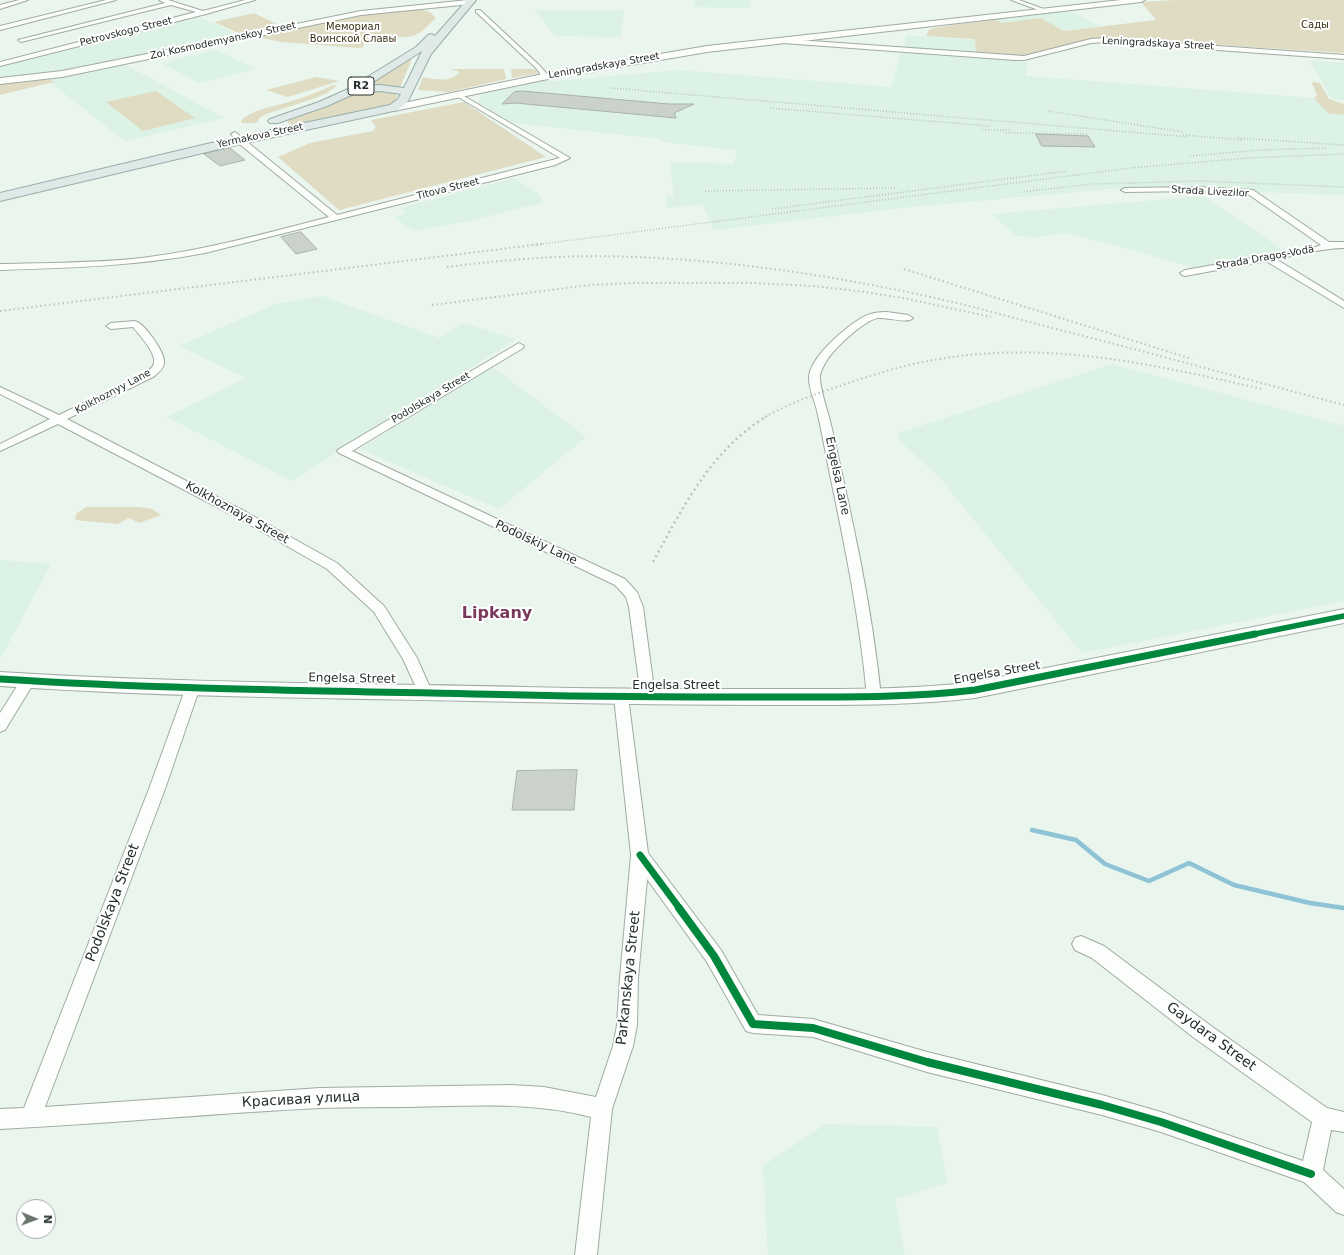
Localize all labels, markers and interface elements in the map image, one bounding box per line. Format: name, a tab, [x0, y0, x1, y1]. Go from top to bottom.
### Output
street label: Petrovskogo Street	[79, 15, 173, 49]
park label: Сады	[1301, 19, 1329, 31]
street label: Zoi Kosmodemyanskoy Street	[149, 20, 297, 62]
park label: Мемориал Воинской Славы	[310, 21, 396, 44]
street label: Leningradskaya Street	[1102, 35, 1214, 53]
street label: Leningradskaya Street	[548, 50, 660, 82]
road number: R2	[348, 77, 374, 95]
street label: Yermakova Street	[216, 121, 304, 151]
street label: Titova Street	[415, 175, 481, 203]
street label: Strada Livezilor	[1171, 184, 1249, 200]
street label: Strada Dragoş-Vodă	[1215, 243, 1315, 273]
street label: Kolkhoznyy Lane	[73, 367, 153, 417]
street label: Podolskaya Street	[390, 370, 472, 426]
street label: Engelsa Lane	[822, 435, 852, 517]
street label: Kolkhoznaya Street	[183, 479, 291, 547]
street label: Podolskiy Lane	[493, 518, 579, 568]
district label: Lipkany	[462, 604, 532, 624]
street label: Engelsa Street	[953, 658, 1041, 688]
street label: Engelsa Street	[308, 671, 396, 687]
street label: Engelsa Street	[632, 679, 720, 693]
street label: Podolskaya Street	[83, 841, 143, 965]
street label: Parkanskaya Street	[614, 910, 644, 1046]
street label: Gaydara Street	[1163, 999, 1259, 1075]
street label: Красивая улица	[241, 1089, 361, 1111]
north arrow	[16, 1199, 56, 1239]
text: N	[41, 1214, 54, 1224]

